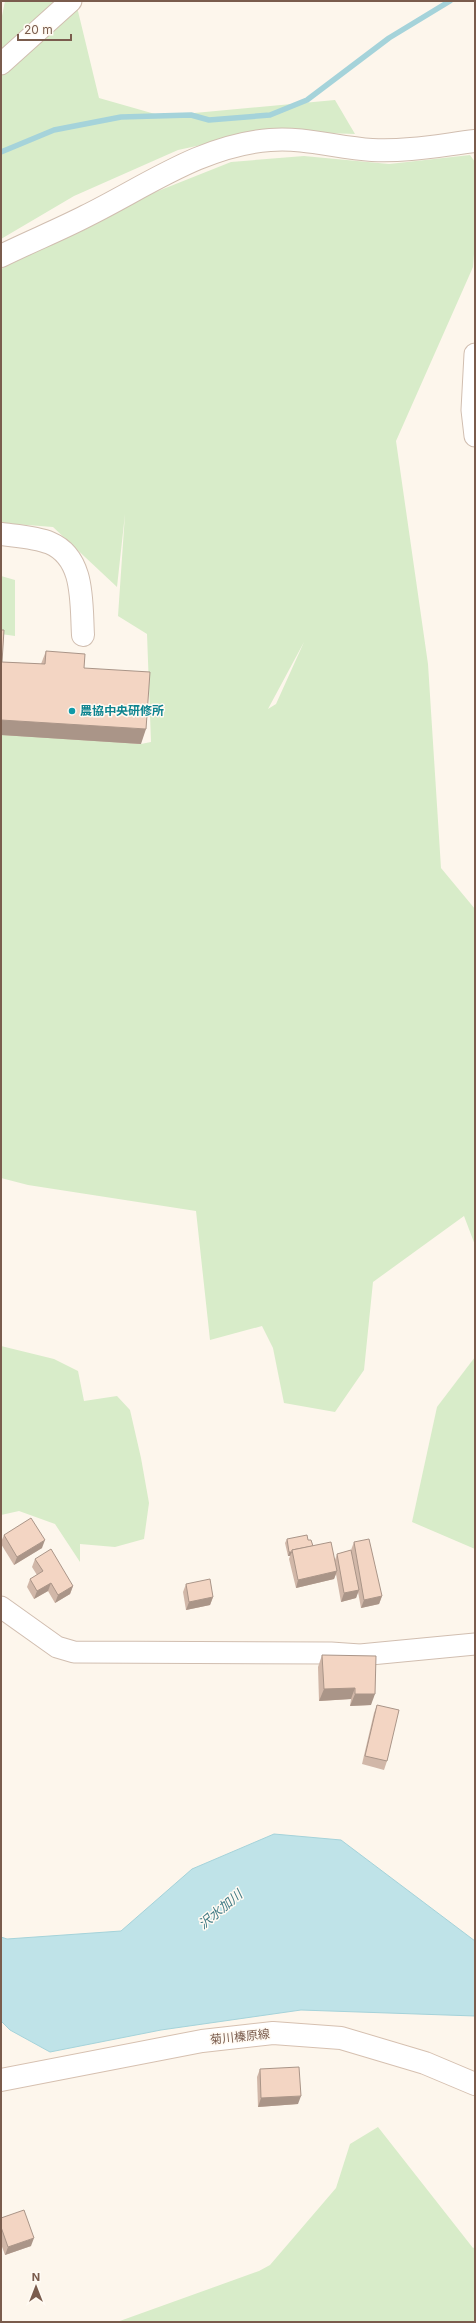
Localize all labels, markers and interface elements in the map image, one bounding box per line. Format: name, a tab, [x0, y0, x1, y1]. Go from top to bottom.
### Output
scale bar	[18, 16, 71, 42]
text: 20 m	[24, 22, 53, 37]
place label: 農協中央研修所	[80, 703, 164, 718]
marker: 農協中央研修所	[67, 706, 77, 716]
water label: 沢水加川	[195, 1885, 247, 1932]
street label: 菊川榛原線	[209, 2026, 271, 2047]
north arrow	[16, 2267, 56, 2307]
text: N	[32, 2270, 40, 2284]

